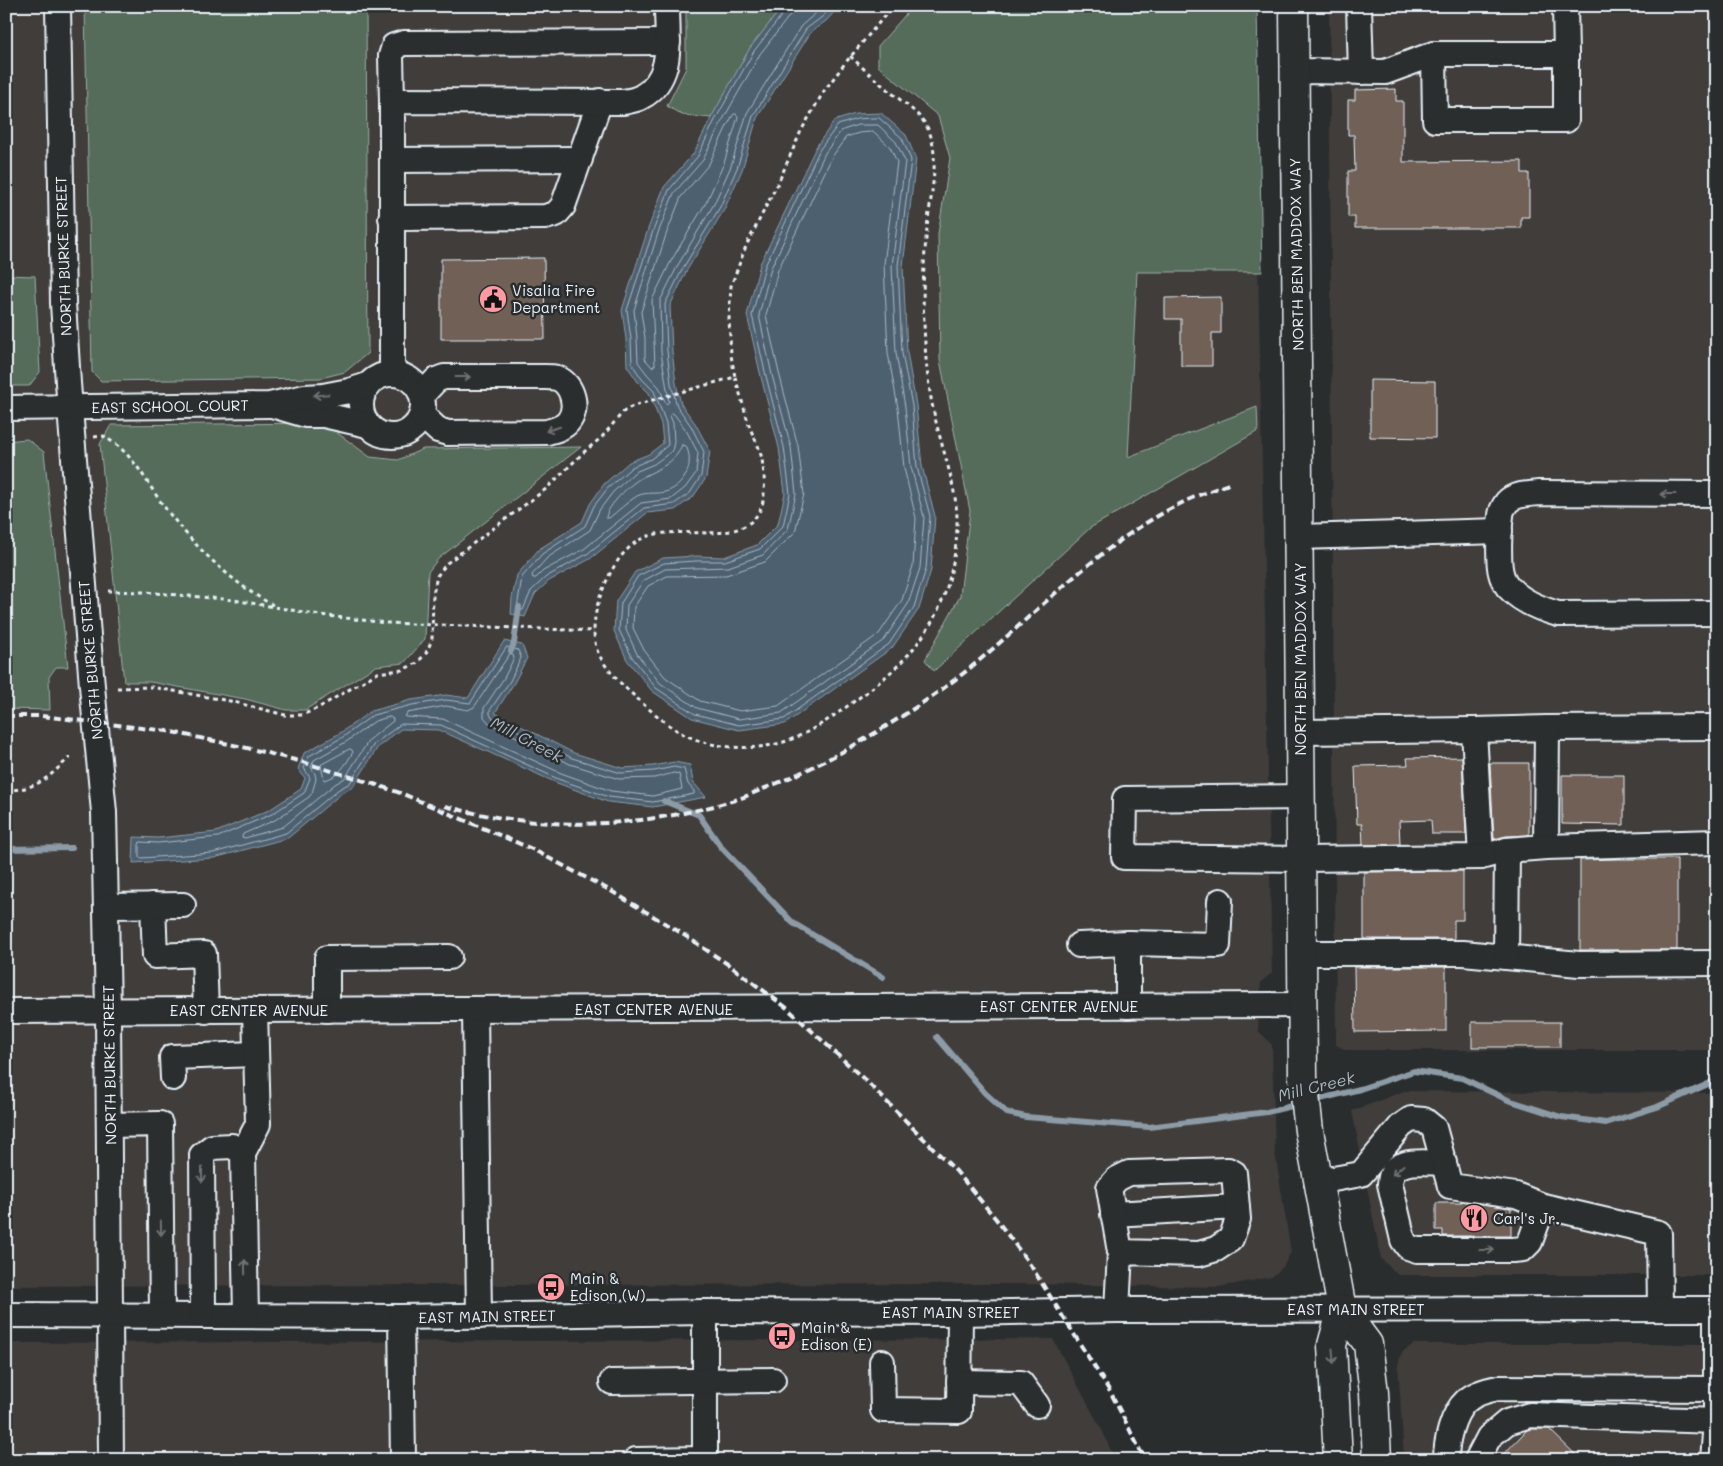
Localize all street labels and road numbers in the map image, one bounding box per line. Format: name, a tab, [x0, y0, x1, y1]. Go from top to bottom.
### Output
street label: NORTH BEN MADDOX WAY	[1284, 157, 1308, 351]
street label: NORTH BURKE STREET	[50, 176, 76, 336]
street label: EAST SCHOOL COURT	[91, 395, 249, 417]
street label: NORTH BEN MADDOX WAY	[1290, 562, 1310, 756]
street label: NORTH BURKE STREET	[73, 580, 107, 740]
street label: NORTH BURKE STREET	[98, 985, 120, 1145]
street label: EAST CENTER AVENUE	[980, 996, 1139, 1016]
street label: EAST CENTER AVENUE	[575, 999, 734, 1019]
street label: EAST CENTER AVENUE	[170, 1000, 329, 1020]
street label: EAST MAIN STREET	[1287, 1299, 1425, 1319]
street label: EAST MAIN STREET	[882, 1302, 1020, 1322]
street label: EAST MAIN STREET	[418, 1305, 556, 1327]

